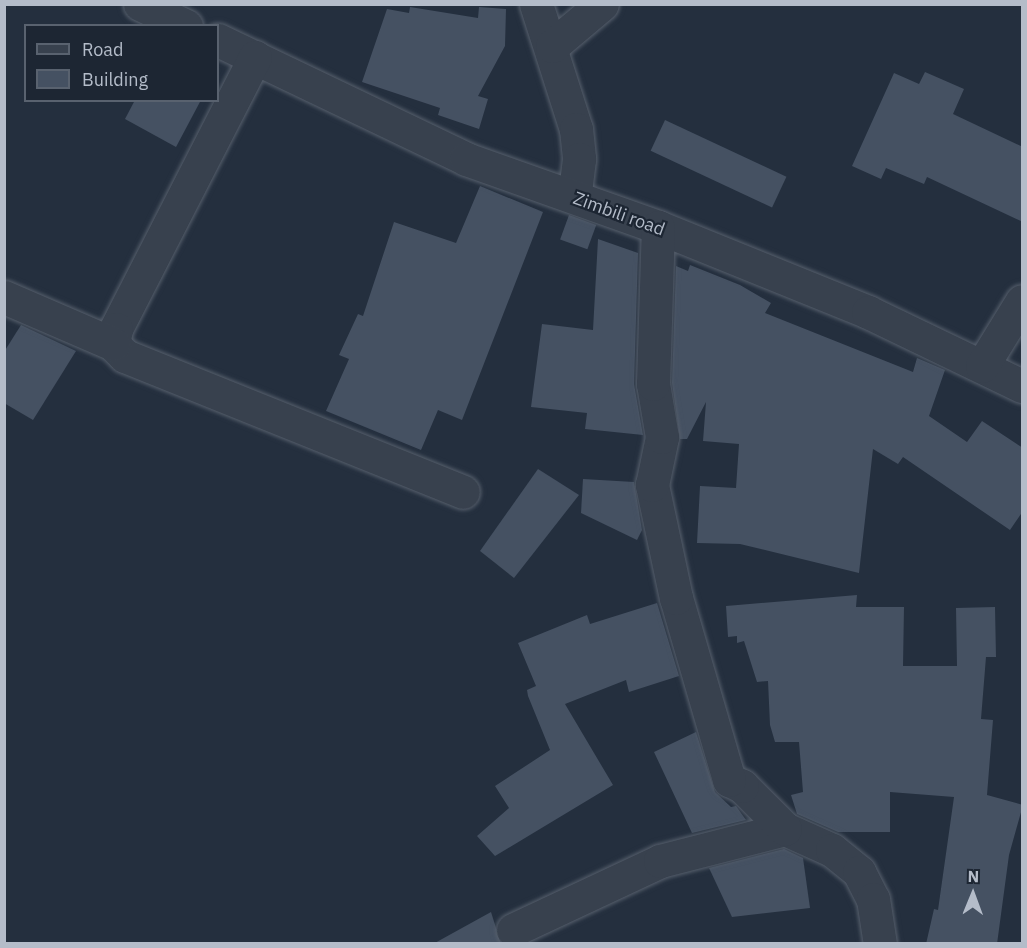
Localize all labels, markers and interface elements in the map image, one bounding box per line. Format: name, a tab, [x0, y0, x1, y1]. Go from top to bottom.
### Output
legend	[24, 24, 219, 102]
text: Road	[82, 38, 123, 61]
text: Building	[82, 68, 148, 91]
street label: Zimbili road	[570, 187, 668, 241]
north arrow	[943, 864, 1003, 924]
text: N	[967, 866, 979, 886]

